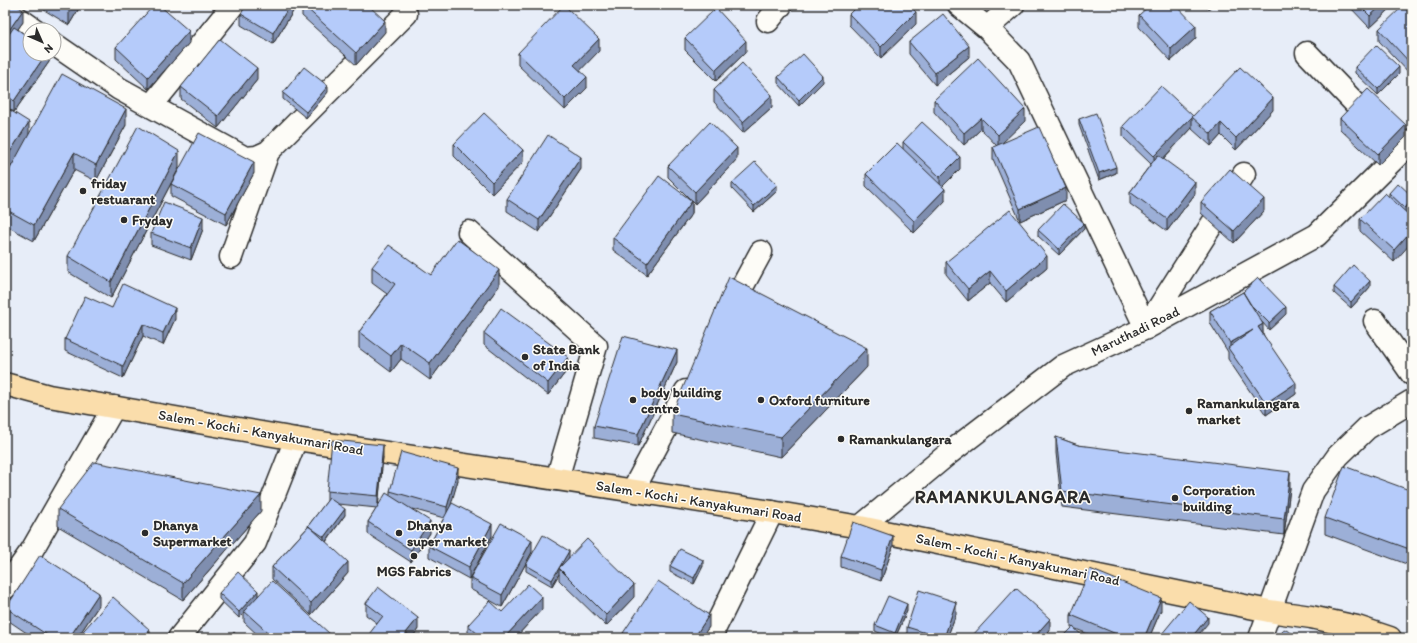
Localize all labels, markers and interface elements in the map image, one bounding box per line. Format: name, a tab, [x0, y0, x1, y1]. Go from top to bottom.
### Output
north arrow	[22, 22, 62, 62]
text: N	[41, 41, 56, 56]
place label: friday restuarant	[91, 175, 156, 208]
marker: friday restuarant	[78, 186, 88, 196]
place label: Fryday	[132, 212, 173, 229]
marker: Fryday	[119, 215, 129, 225]
street label: Maruthadi Road	[1088, 302, 1183, 360]
place label: State Bank of India	[533, 341, 601, 374]
marker: State Bank of India	[520, 352, 530, 362]
place label: body building centre	[641, 384, 722, 417]
place label: Oxford furniture	[769, 392, 870, 409]
marker: body building centre	[628, 395, 638, 405]
marker: Oxford furniture	[756, 395, 766, 405]
place label: Ramankulangara market	[1196, 395, 1300, 428]
street label: Salem - Kochi - Kanyakumari Road	[157, 406, 365, 459]
marker: Ramankulangara market	[1184, 406, 1194, 416]
place label: Ramankulangara	[849, 431, 952, 448]
marker: Ramankulangara	[836, 434, 846, 444]
street label: Salem - Kochi - Kanyakumari Road	[595, 477, 803, 526]
place label: Corporation building	[1183, 482, 1256, 515]
district label: RAMANKULANGARA	[915, 486, 1091, 508]
marker: Corporation building	[1170, 493, 1180, 503]
place label: Dhanya Supermarket	[153, 517, 232, 550]
place label: Dhanya super market	[407, 517, 487, 550]
marker: Dhanya Supermarket	[140, 528, 150, 538]
marker: Dhanya super market	[394, 528, 404, 538]
street label: Salem - Kochi - Kanyakumari Road	[914, 530, 1122, 589]
marker: MGS Fabrics	[409, 551, 419, 561]
place label: MGS Fabrics	[377, 563, 451, 580]

